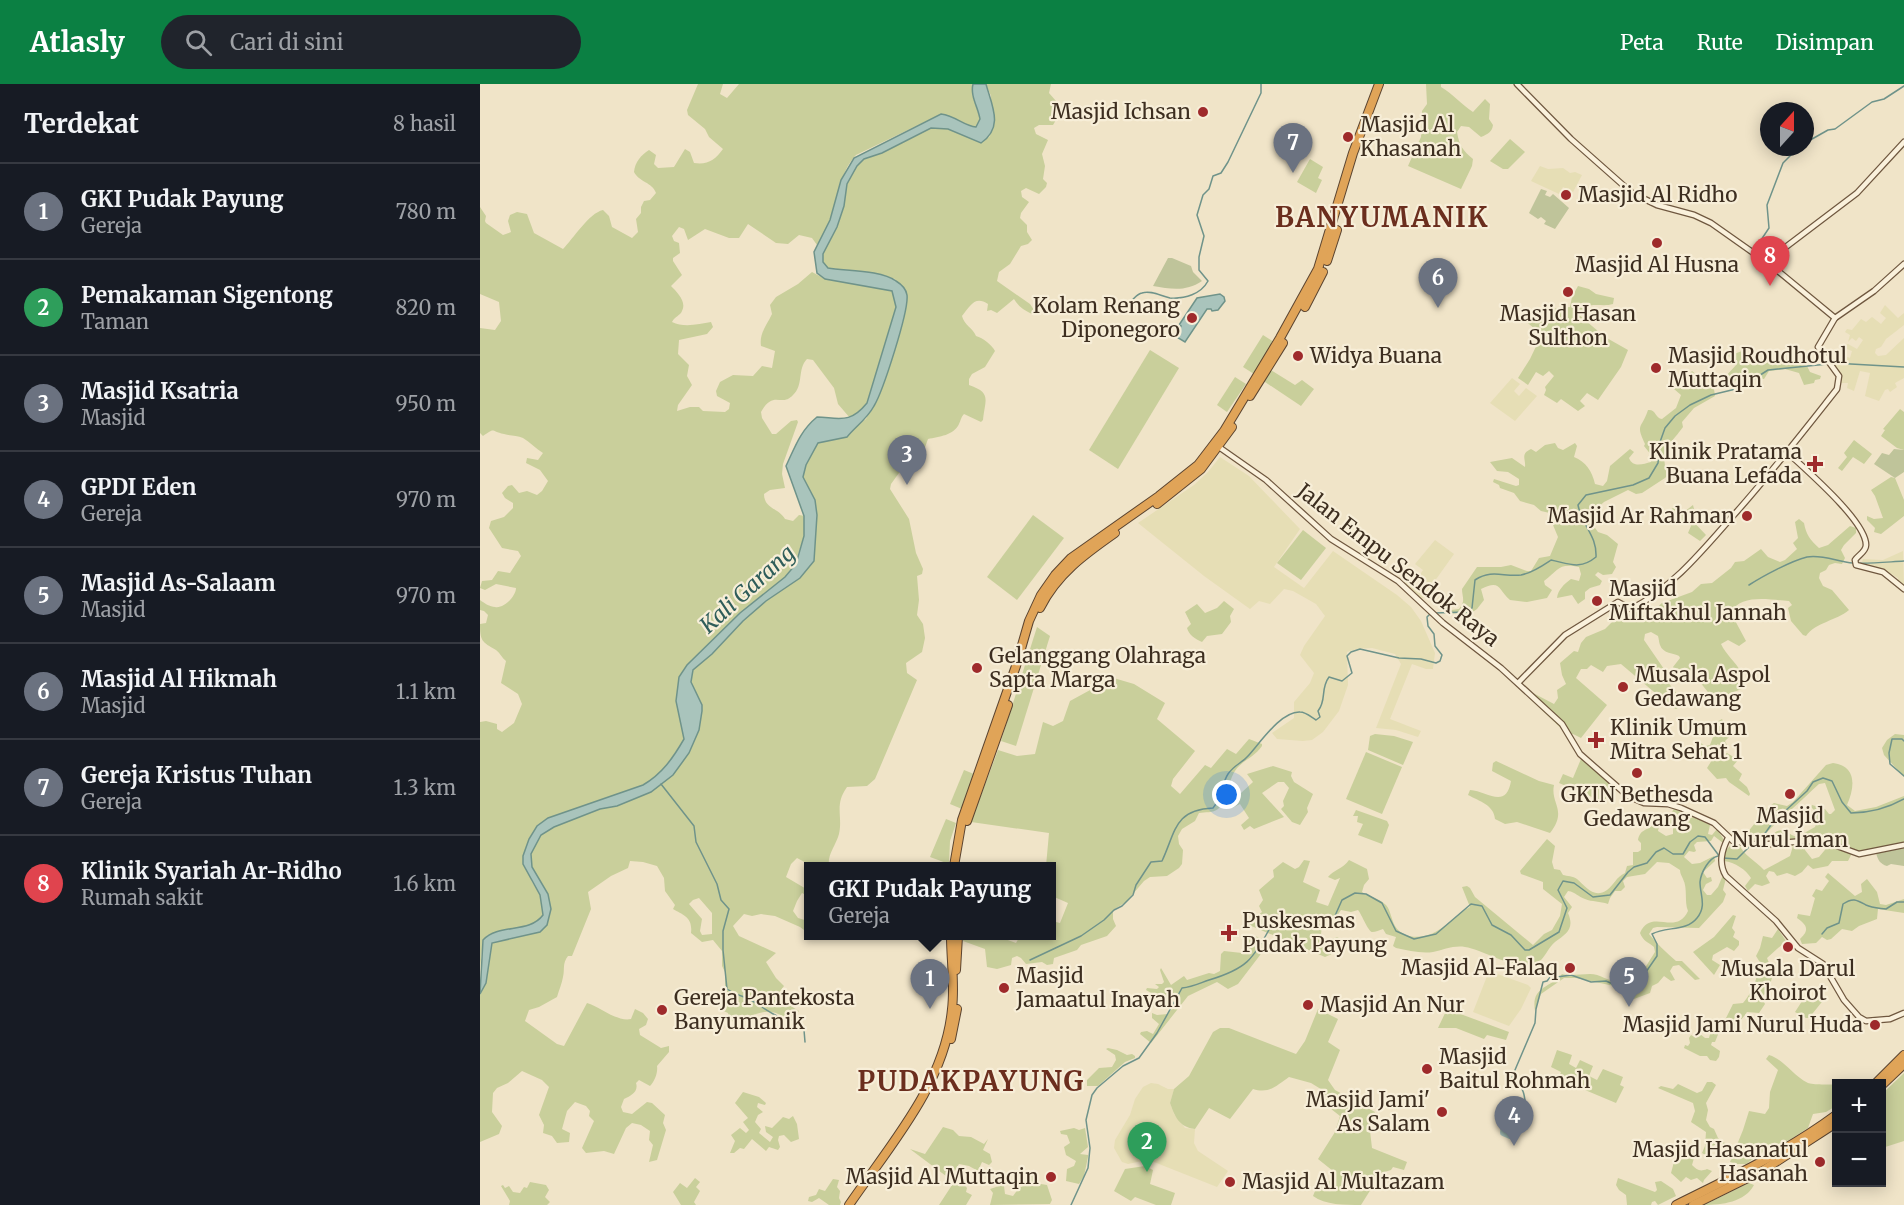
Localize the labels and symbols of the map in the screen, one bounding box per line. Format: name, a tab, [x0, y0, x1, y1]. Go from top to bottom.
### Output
place label: Masjid Ichsan	[1051, 98, 1191, 125]
north arrow	[1760, 102, 1814, 156]
marker: Masjid Ichsan	[1196, 105, 1210, 119]
place label: Masjid Al Khasanah	[1360, 111, 1461, 162]
pin: 7	[1274, 124, 1312, 173]
marker: Masjid Al Khasanah	[1341, 130, 1355, 144]
place label: Masjid Al Ridho	[1578, 181, 1737, 208]
marker: Masjid Al Ridho	[1559, 188, 1573, 202]
district label: BANYUMANIK	[1275, 200, 1489, 234]
marker: Masjid Al Husna	[1650, 236, 1664, 250]
pin: 8	[1750, 236, 1790, 286]
place label: Masjid Al Husna	[1575, 251, 1739, 278]
pin: 6	[1418, 258, 1458, 308]
marker: Masjid Hasan Sulthon	[1561, 285, 1575, 299]
place label: Kolam Renang Diponegoro	[1033, 292, 1180, 343]
place label: Masjid Hasan Sulthon	[1500, 300, 1636, 351]
marker: Kolam Renang Diponegoro	[1185, 311, 1199, 325]
place label: Widya Buana	[1309, 342, 1442, 369]
place label: Masjid Roudhotul Muttaqin	[1668, 342, 1848, 393]
marker: Widya Buana	[1291, 349, 1305, 363]
marker: Masjid Roudhotul Muttaqin	[1649, 361, 1663, 375]
pin: 3	[888, 436, 926, 485]
place label: Klinik Pratama Buana Lefada	[1649, 438, 1802, 489]
marker: Klinik Pratama Buana Lefada	[1806, 455, 1824, 473]
street label: Jalan Empu Sendok Raya	[1291, 476, 1505, 652]
place label: Masjid Ar Rahman	[1547, 502, 1735, 529]
marker: Masjid Ar Rahman	[1740, 509, 1754, 523]
water label: Kali Garang	[693, 539, 800, 640]
place label: Masjid Miftakhul Jannah	[1609, 575, 1787, 626]
marker: Masjid Miftakhul Jannah	[1590, 594, 1604, 608]
place label: Gelanggang Olahraga Sapta Marga	[989, 642, 1206, 693]
marker: Gelanggang Olahraga Sapta Marga	[970, 661, 984, 675]
place label: Musala Aspol Gedawang	[1635, 661, 1771, 712]
marker: Musala Aspol Gedawang	[1616, 680, 1630, 694]
place label: Klinik Umum Mitra Sehat 1	[1610, 714, 1747, 765]
marker: Klinik Umum Mitra Sehat 1	[1587, 731, 1605, 749]
marker: GKIN Bethesda Gedawang	[1630, 766, 1644, 780]
your location	[1212, 780, 1241, 809]
place label: GKIN Bethesda Gedawang	[1561, 781, 1713, 832]
marker: Masjid Nurul Iman	[1783, 787, 1797, 801]
place label: Masjid Nurul Iman	[1732, 802, 1848, 853]
place label: Puskesmas Pudak Payung	[1242, 907, 1387, 958]
marker: Puskesmas Pudak Payung	[1220, 924, 1238, 942]
marker: Musala Darul Khoirot	[1781, 940, 1795, 954]
place label: Masjid Al-Falaq	[1401, 954, 1559, 981]
place label: Musala Darul Khoirot	[1721, 955, 1856, 1006]
pin: 5	[1610, 958, 1648, 1007]
pin: 1	[910, 960, 950, 1009]
marker: Masjid Al-Falaq	[1563, 961, 1577, 975]
place label: Masjid Jamaatul Inayah	[1015, 962, 1180, 1013]
marker: Masjid Jamaatul Inayah	[997, 981, 1011, 995]
place label: Gereja Pantekosta Banyumanik	[674, 984, 855, 1035]
place label: Masjid An Nur	[1320, 991, 1465, 1018]
marker: Masjid An Nur	[1301, 998, 1315, 1012]
marker: Gereja Pantekosta Banyumanik	[655, 1003, 669, 1017]
place label: Masjid Jami Nurul Huda	[1623, 1011, 1863, 1038]
marker: Masjid Jami Nurul Huda	[1868, 1018, 1882, 1032]
place label: Masjid Baitul Rohmah	[1439, 1043, 1591, 1094]
marker: Masjid Baitul Rohmah	[1420, 1062, 1434, 1076]
district label: PUDAKPAYUNG	[857, 1064, 1085, 1098]
place label: Masjid Jami' As Salam	[1306, 1086, 1430, 1137]
pin: 4	[1494, 1096, 1534, 1146]
marker: Masjid Jami' As Salam	[1435, 1105, 1449, 1119]
pin: 2	[1128, 1122, 1166, 1172]
place label: Masjid Hasanatul Hasanah	[1632, 1136, 1808, 1187]
marker: Masjid Hasanatul Hasanah	[1813, 1155, 1827, 1169]
place label: Masjid Al Muttaqin	[845, 1163, 1039, 1190]
place label: Masjid Al Multazam	[1242, 1168, 1445, 1195]
marker: Masjid Al Muttaqin	[1044, 1170, 1058, 1184]
marker: Masjid Al Multazam	[1223, 1175, 1237, 1189]

